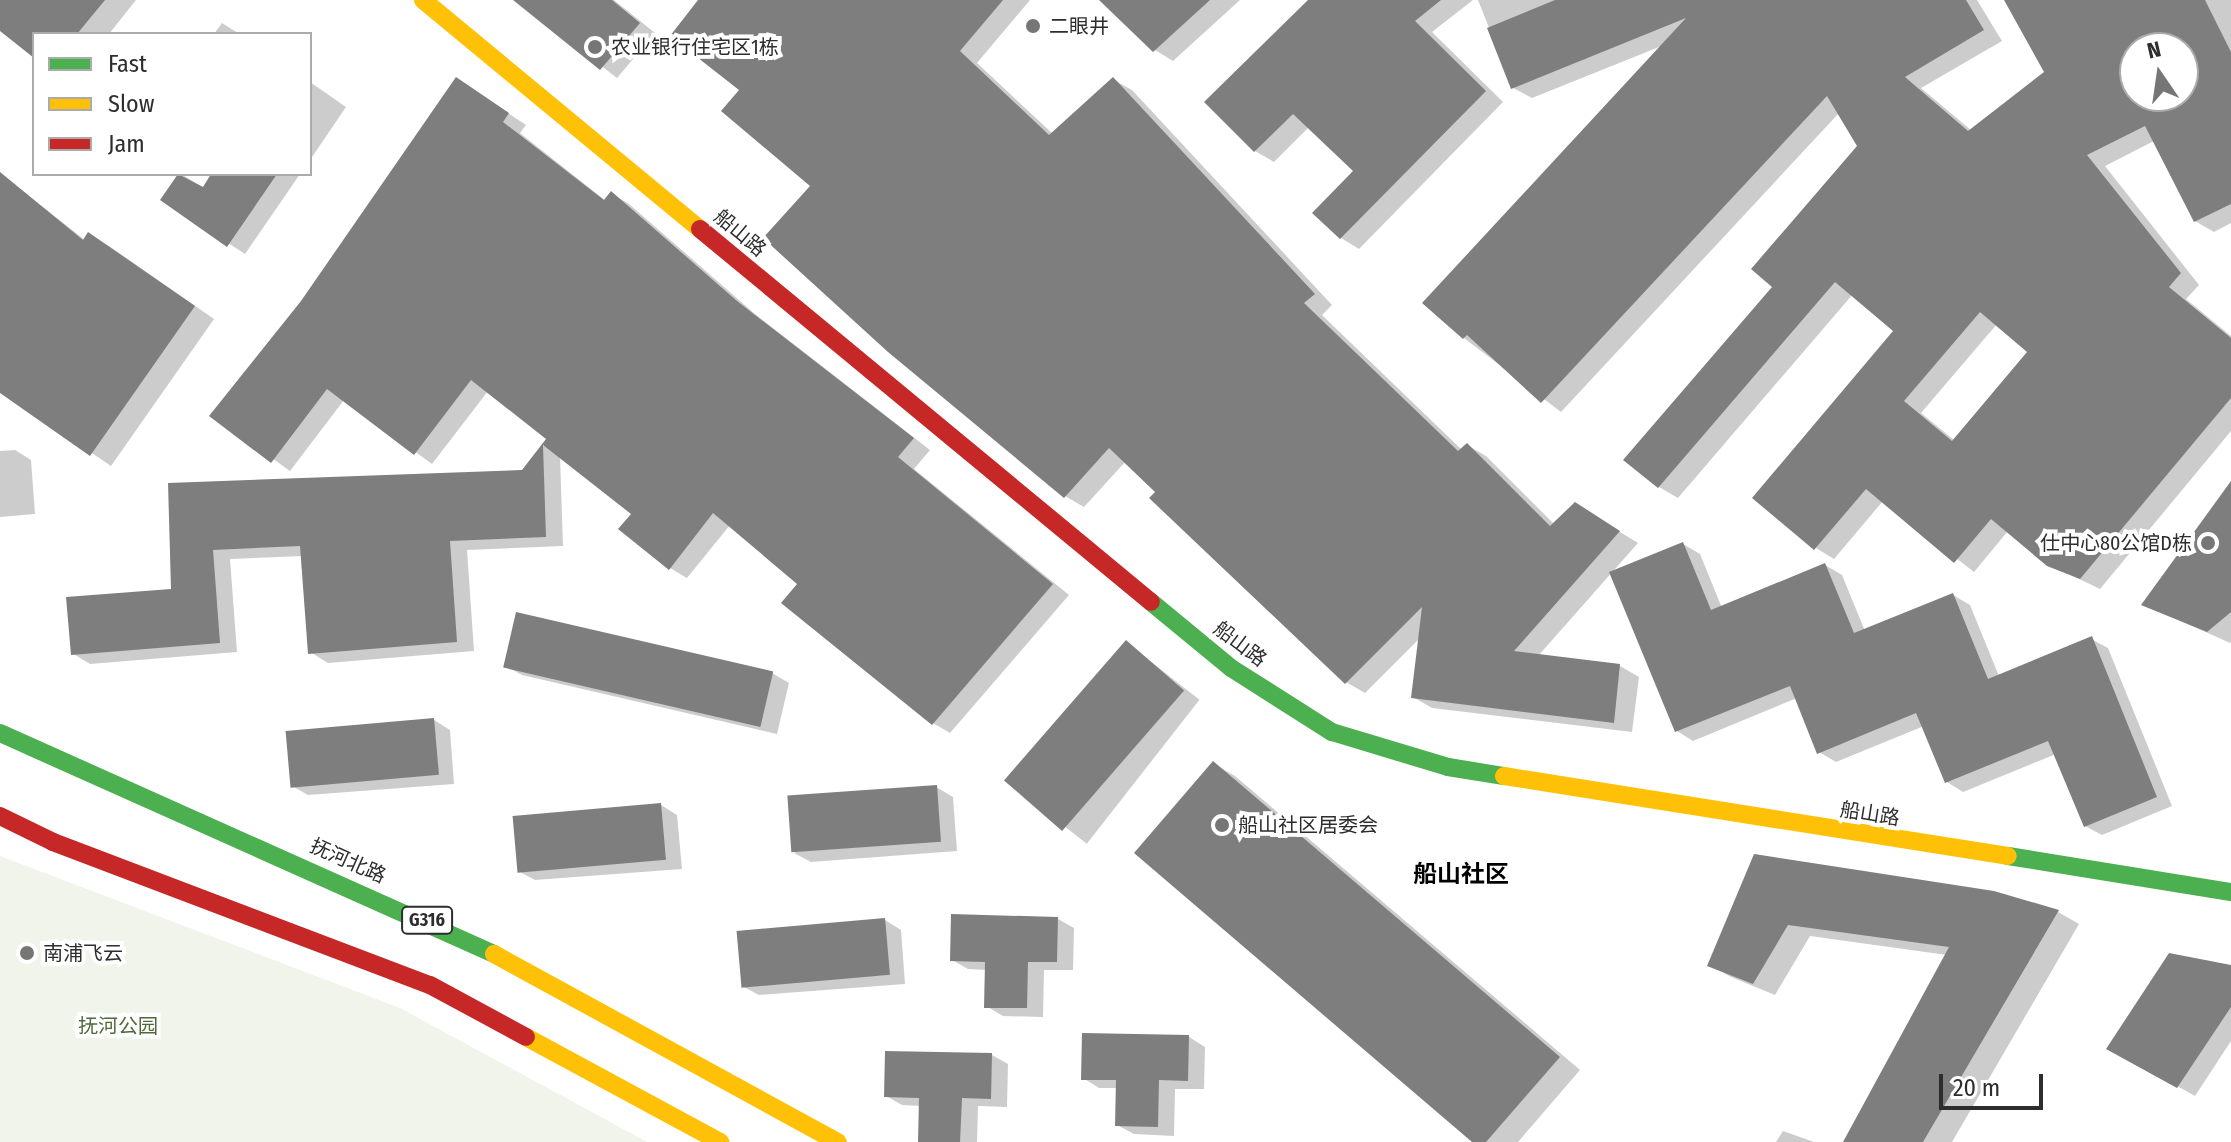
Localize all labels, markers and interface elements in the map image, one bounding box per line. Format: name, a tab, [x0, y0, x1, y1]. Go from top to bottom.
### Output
place label: 二眼井	[1049, 14, 1109, 38]
marker: 二眼井	[1024, 17, 1042, 35]
legend	[32, 32, 312, 176]
north arrow	[2119, 32, 2199, 112]
place label: 农业银行住宅区1栋	[611, 35, 779, 59]
text: N	[2144, 35, 2163, 65]
marker: 农业银行住宅区1栋	[586, 38, 604, 56]
text: Fast	[108, 50, 147, 78]
text: Slow	[108, 90, 154, 118]
text: Jam	[108, 130, 145, 158]
street label: 船山路	[709, 205, 771, 261]
place label: 仕中心80公馆D栋	[2040, 531, 2192, 555]
marker: 仕中心80公馆D栋	[2199, 534, 2217, 552]
street label: 船山路	[1209, 616, 1271, 672]
street label: 船山路	[1838, 797, 1902, 831]
place label: 船山社区居委会	[1238, 813, 1378, 837]
marker: 船山社区居委会	[1213, 816, 1231, 834]
street label: 抚河北路	[307, 834, 389, 888]
district label: 船山社区	[1413, 861, 1509, 889]
road number: G316	[401, 906, 453, 934]
place label: 南浦飞云	[43, 941, 123, 965]
marker: 南浦飞云	[18, 944, 36, 962]
park label: 抚河公园	[78, 1014, 158, 1038]
scale bar	[1943, 1058, 2047, 1108]
text: 20 m	[1953, 1074, 2000, 1102]

